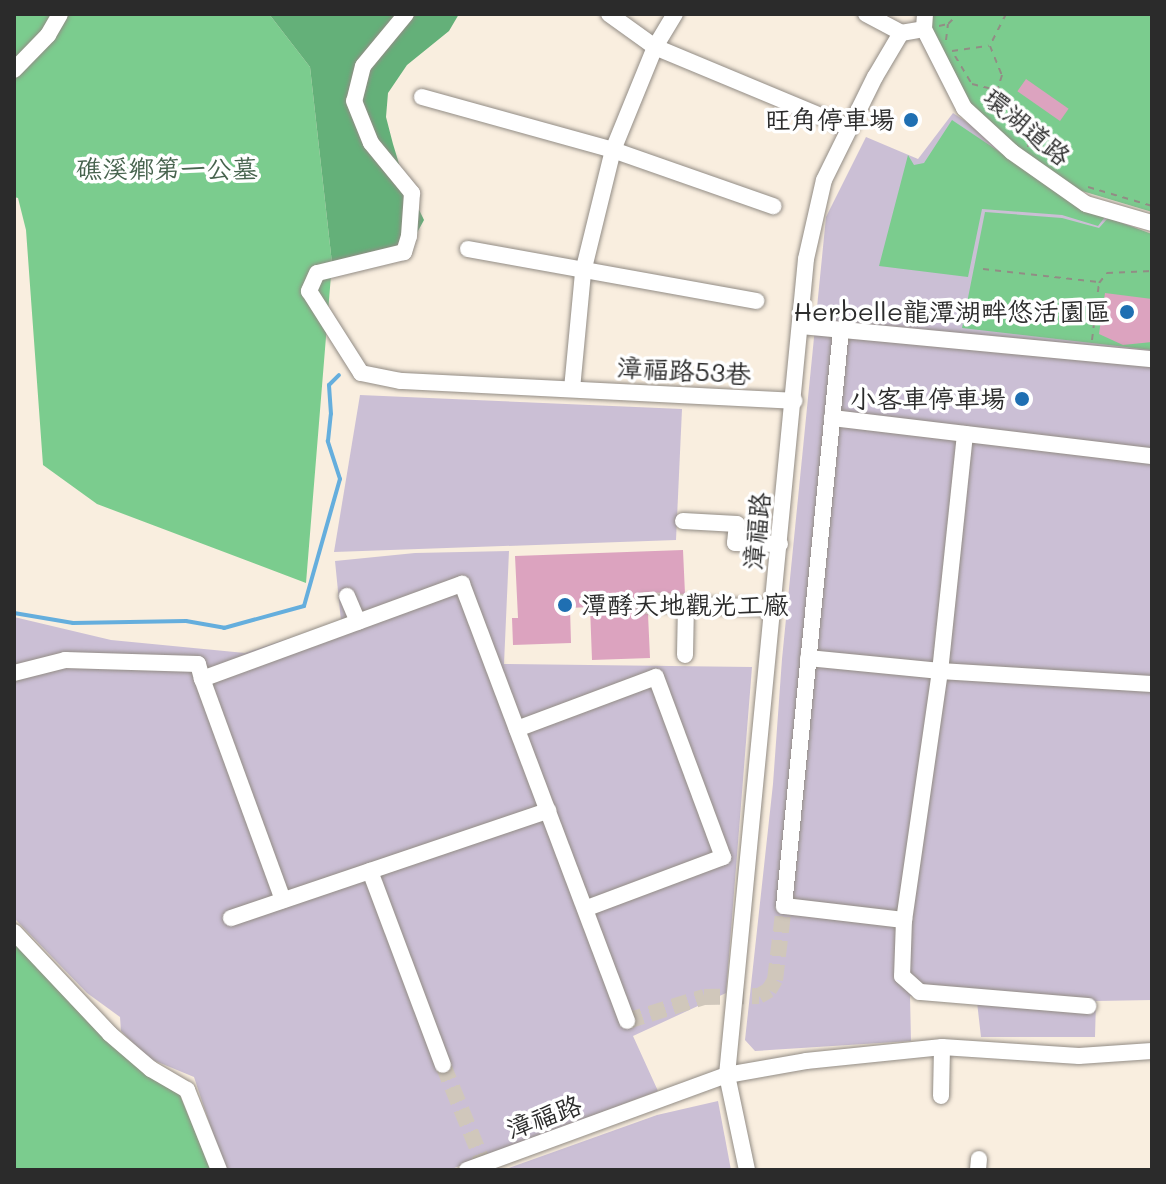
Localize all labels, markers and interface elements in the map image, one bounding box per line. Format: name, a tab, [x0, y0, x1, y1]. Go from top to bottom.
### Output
street label: 環湖道路	[977, 82, 1077, 172]
place label: 旺角停車場	[765, 104, 895, 136]
marker: 旺角停車場	[902, 111, 920, 129]
park label: 礁溪鄉第一公墓	[76, 153, 258, 185]
place label: Herbelle龍潭湖畔悠活園區	[794, 296, 1111, 328]
marker: Herbelle龍潭湖畔悠活園區	[1118, 303, 1136, 321]
street label: 漳福路53巷	[616, 352, 752, 390]
place label: 小客車停車場	[850, 383, 1006, 415]
marker: 小客車停車場	[1013, 390, 1031, 408]
street label: 漳福路	[737, 491, 777, 571]
place label: 潭酵天地觀光工廠	[581, 589, 789, 621]
marker: 潭酵天地觀光工廠	[556, 596, 574, 614]
street label: 漳福路	[502, 1089, 586, 1145]

